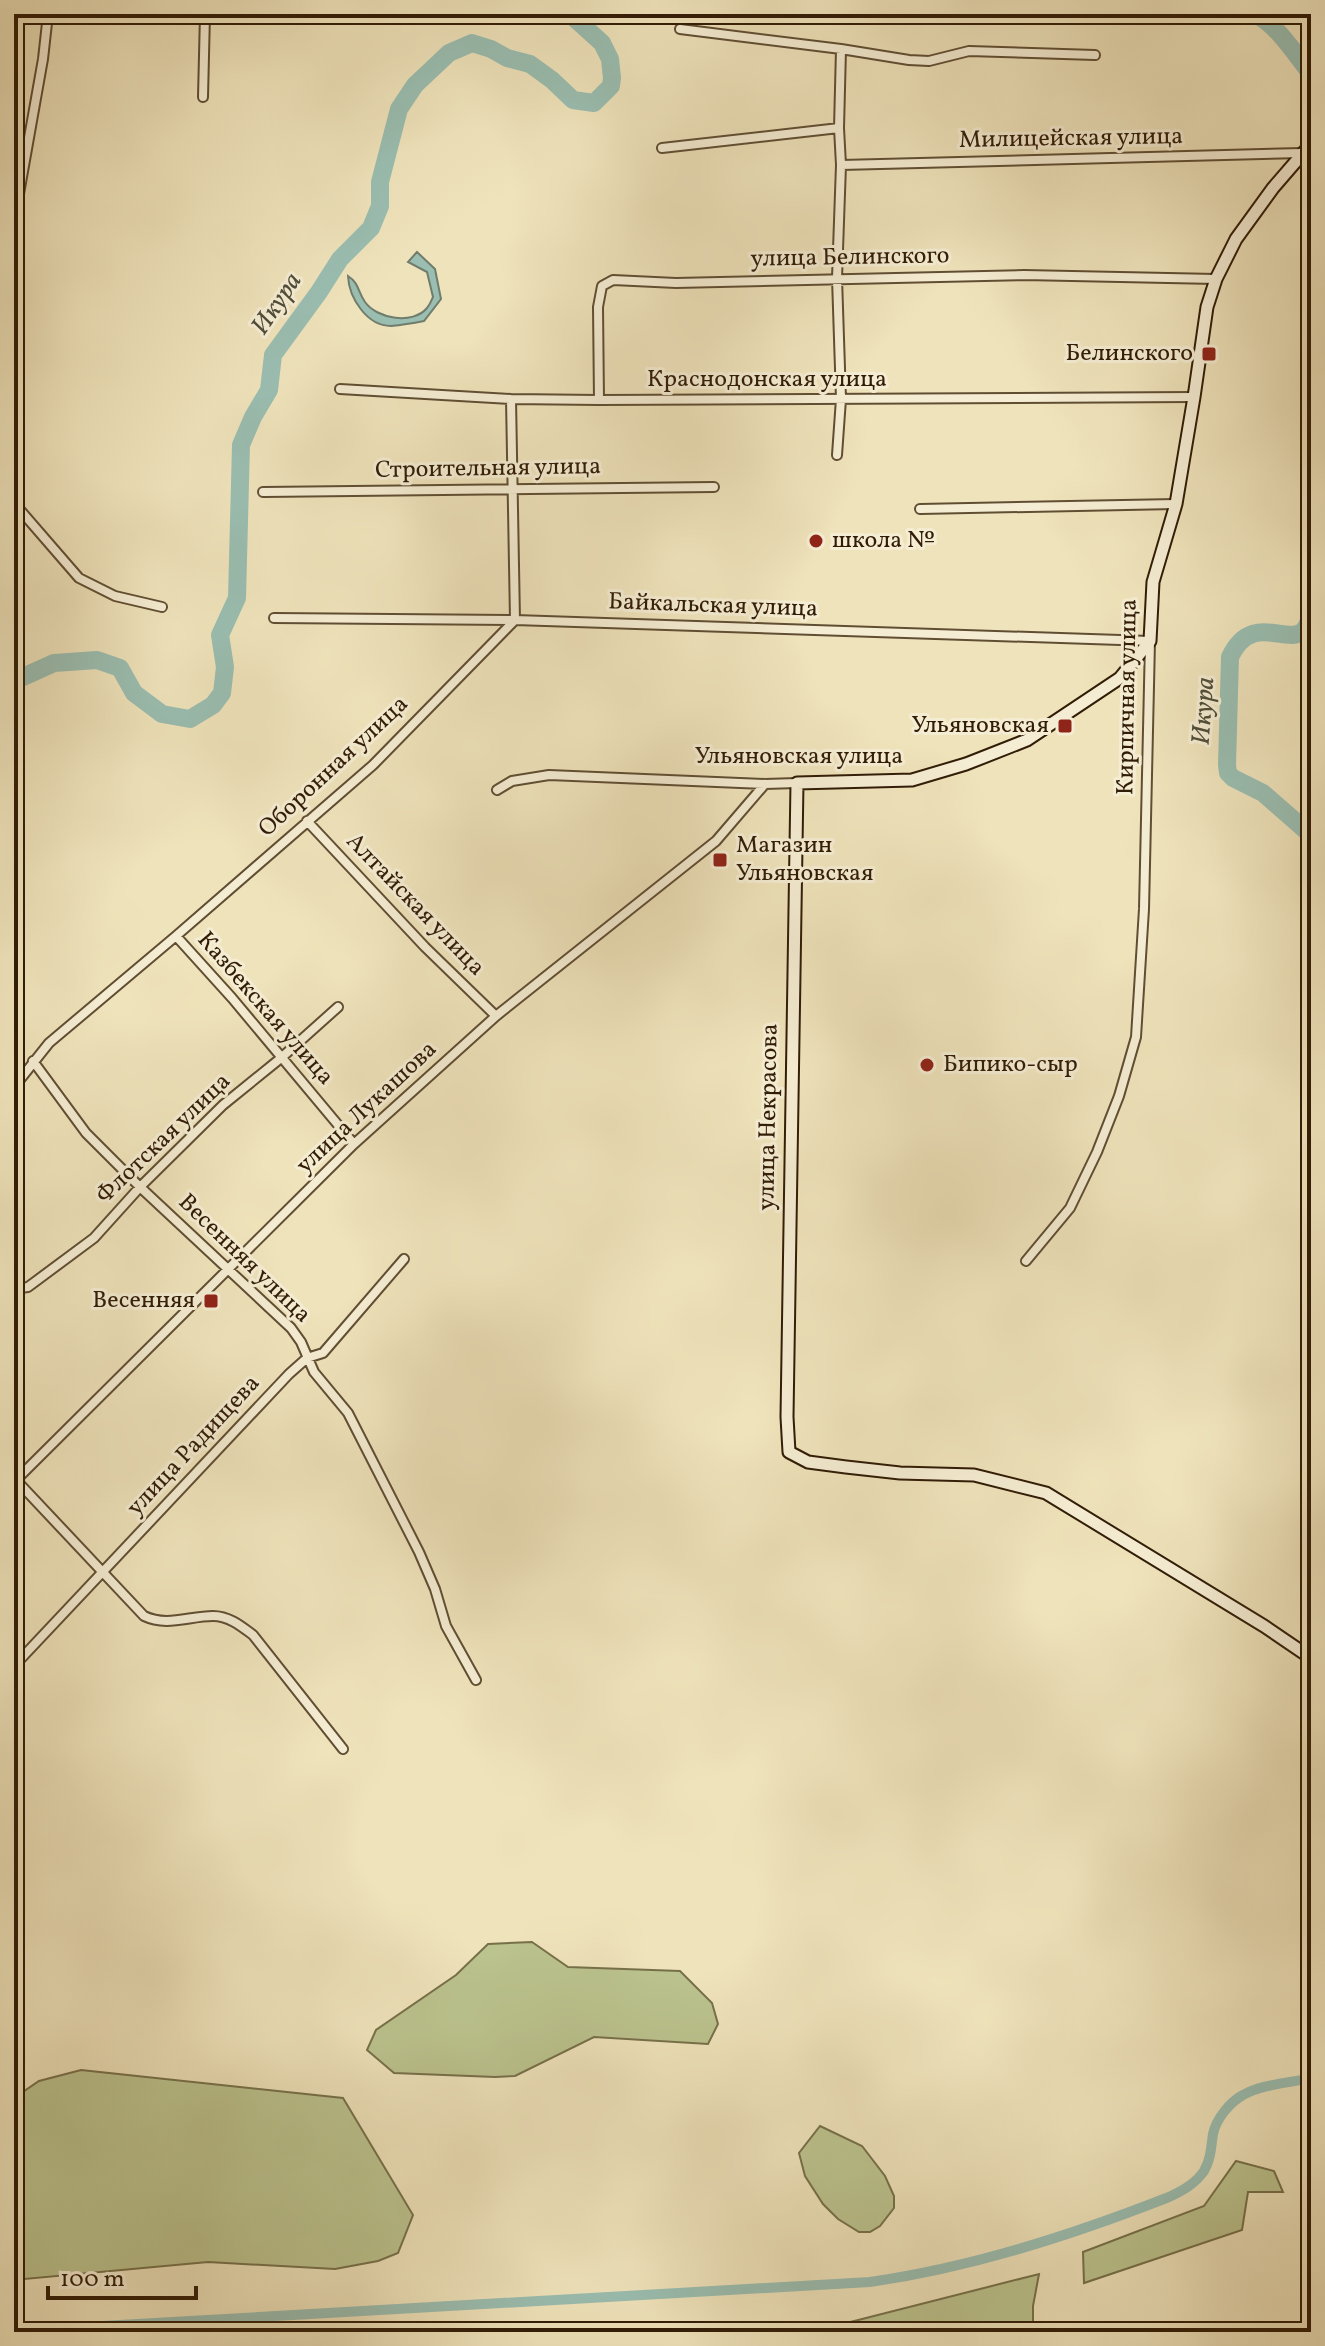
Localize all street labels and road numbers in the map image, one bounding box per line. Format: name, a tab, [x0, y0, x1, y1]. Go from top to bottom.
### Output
street label: Милицейская улица	[959, 120, 1183, 158]
street label: улица Белинского	[750, 239, 950, 277]
street label: Краснодонская улица	[647, 363, 887, 397]
street label: Строительная улица	[375, 450, 601, 488]
street label: Байкальская улица	[608, 585, 818, 627]
street label: Кирпичная улица	[1109, 599, 1147, 795]
street label: Оборонная улица	[251, 688, 417, 846]
street label: Ульяновская улица	[695, 740, 903, 774]
street label: Алтайская улица	[338, 826, 492, 984]
street label: Казбекская улица	[189, 925, 341, 1093]
street label: улица Некрасова	[750, 1023, 788, 1211]
street label: улица Лукашова	[289, 1034, 445, 1182]
street label: Флотская улица	[89, 1066, 239, 1212]
street label: Весенняя улица	[170, 1186, 318, 1332]
street label: улица Радищева	[119, 1368, 269, 1524]

